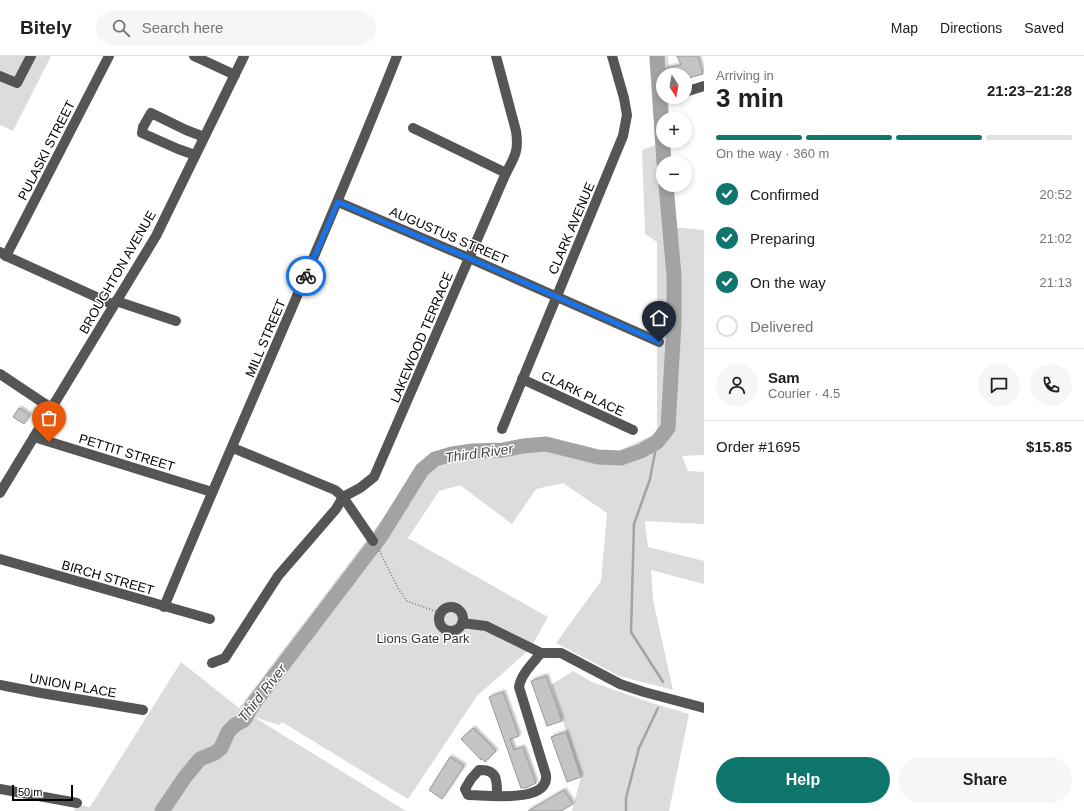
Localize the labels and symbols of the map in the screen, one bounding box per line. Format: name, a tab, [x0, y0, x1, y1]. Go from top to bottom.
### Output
north arrow	[656, 68, 692, 104]
street label: PULASKI STREET	[15, 98, 78, 203]
street label: CLARK AVENUE	[545, 180, 598, 277]
street label: AUGUSTUS STREET	[387, 204, 510, 267]
street label: BROUGHTON AVENUE	[76, 208, 159, 336]
courier	[286, 256, 326, 296]
street label: LAKEWOOD TERRACE	[387, 269, 456, 405]
street label: MILL STREET	[242, 297, 289, 379]
pin	[642, 301, 676, 342]
street label: CLARK PLACE	[539, 368, 627, 419]
pin	[32, 401, 66, 442]
street label: PETTIT STREET	[77, 431, 177, 474]
water label: Third River	[444, 440, 515, 466]
street label: BIRCH STREET	[60, 557, 156, 598]
park label: Lions Gate Park	[376, 631, 470, 646]
water label: Third River	[235, 660, 290, 725]
street label: UNION PLACE	[28, 670, 118, 701]
scale bar	[12, 783, 73, 802]

